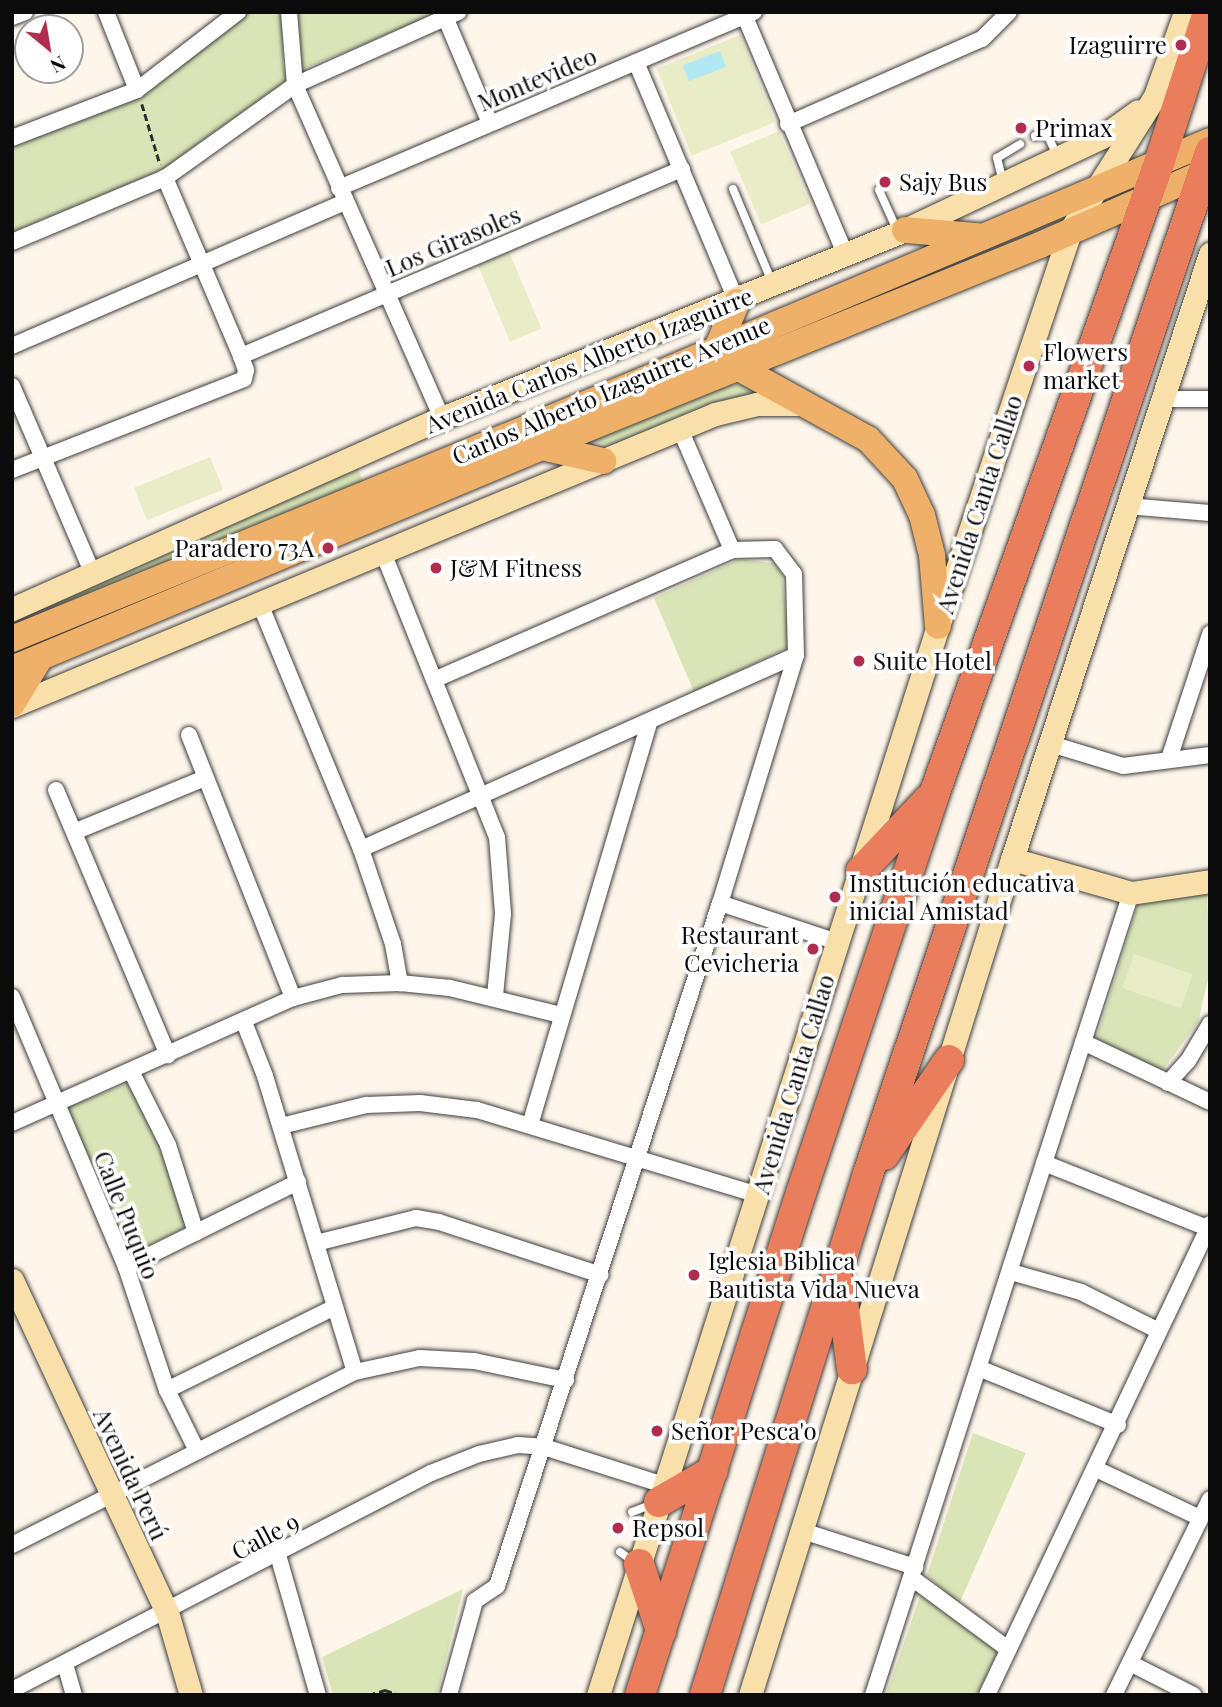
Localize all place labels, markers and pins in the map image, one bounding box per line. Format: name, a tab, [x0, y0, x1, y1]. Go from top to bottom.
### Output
place label: Izaguirre	[1069, 31, 1167, 59]
marker: Izaguirre	[1173, 37, 1189, 53]
place label: Primax	[1035, 114, 1112, 142]
marker: Primax	[1013, 120, 1029, 136]
place label: Sajy Bus	[899, 168, 988, 196]
marker: Sajy Bus	[877, 174, 893, 190]
place label: Flowers market	[1043, 338, 1128, 394]
marker: Flowers market	[1021, 358, 1037, 374]
place label: Paradero 73A	[174, 534, 314, 562]
marker: Paradero 73A	[320, 540, 336, 556]
place label: J&M Fitness	[450, 554, 582, 582]
marker: J&M Fitness	[428, 560, 444, 576]
place label: Suite Hotel	[873, 647, 992, 675]
marker: Suite Hotel	[851, 653, 867, 669]
place label: Institución educativa inicial Amistad	[849, 869, 1075, 925]
marker: Institución educativa inicial Amistad	[827, 889, 843, 905]
place label: Restaurant Cevicheria	[681, 921, 799, 977]
marker: Restaurant Cevicheria	[805, 941, 821, 957]
place label: Iglesia Biblica Bautista Vida Nueva	[708, 1247, 921, 1303]
marker: Iglesia Biblica Bautista Vida Nueva	[686, 1267, 702, 1283]
place label: Señor Pesca'o	[671, 1417, 817, 1445]
marker: Señor Pesca'o	[649, 1423, 665, 1439]
place label: Repsol	[632, 1514, 704, 1542]
marker: Repsol	[610, 1520, 626, 1536]

